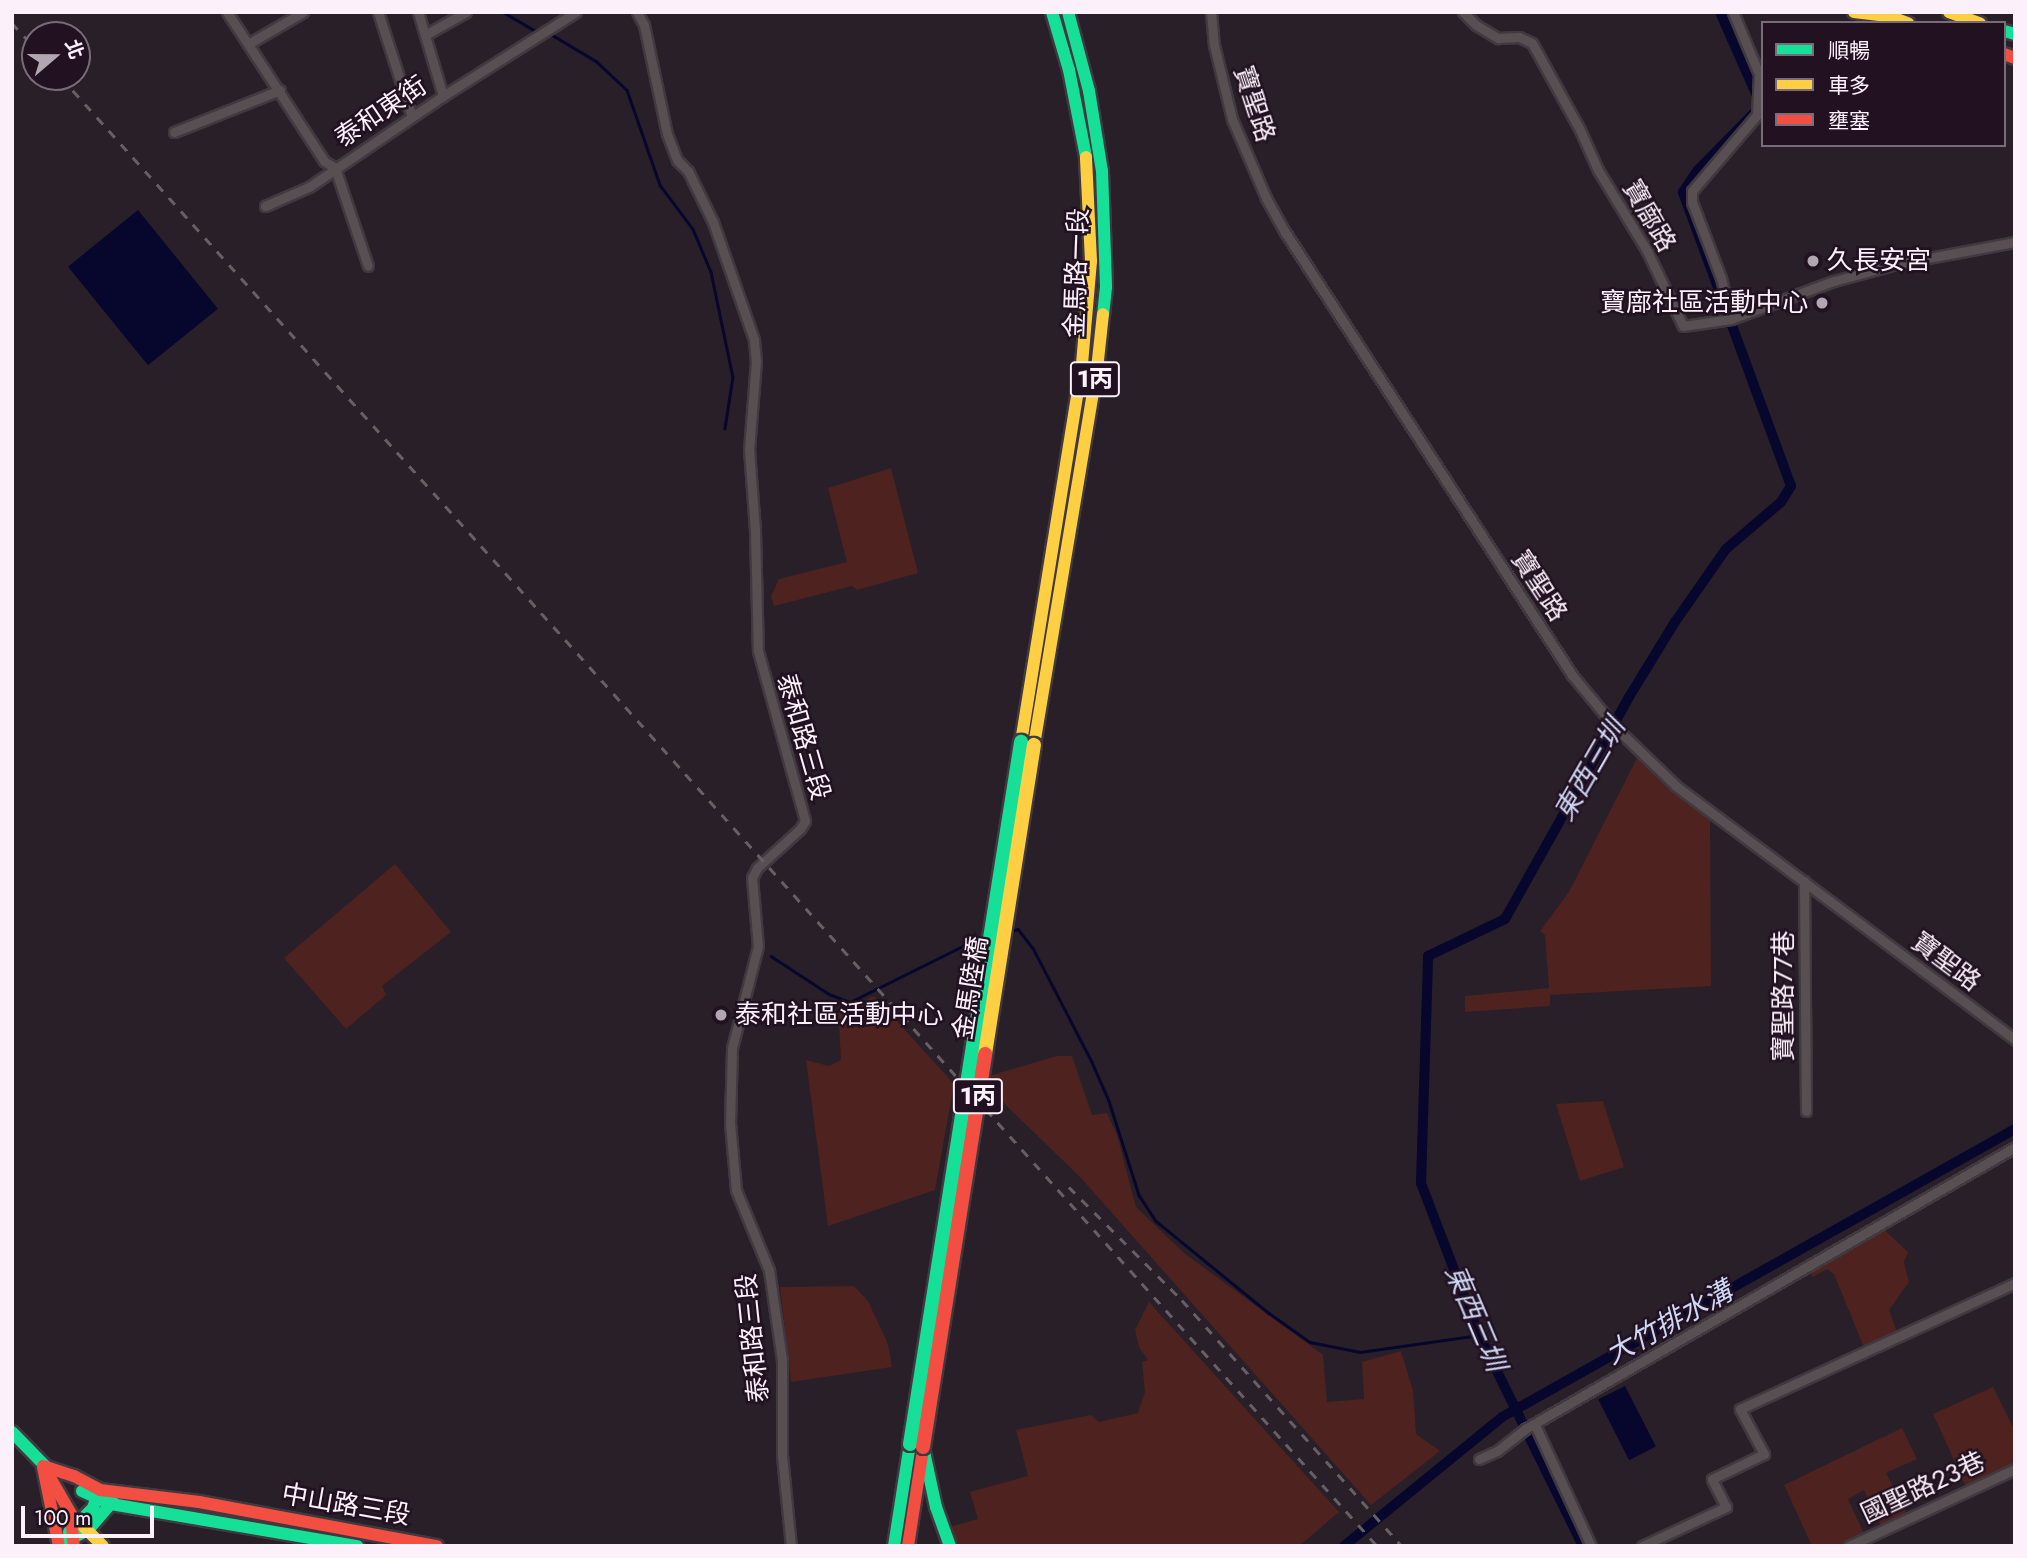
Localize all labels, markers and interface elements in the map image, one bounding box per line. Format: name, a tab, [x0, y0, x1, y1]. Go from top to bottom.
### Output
north arrow	[21, 21, 91, 91]
legend	[1761, 21, 2006, 147]
text: 北	[58, 36, 90, 63]
text: 順暢	[1828, 36, 1870, 66]
street label: 寶聖路	[1227, 62, 1281, 146]
street label: 泰和東街	[329, 70, 433, 154]
text: 車多	[1828, 71, 1870, 101]
text: 壅塞	[1828, 106, 1870, 136]
street label: 寶廍路	[1616, 174, 1682, 258]
street label: 金馬路一段	[1059, 207, 1095, 339]
place label: 久長安宮	[1827, 245, 1931, 277]
marker: 久長安宮	[1805, 253, 1821, 269]
place label: 寶廍社區活動中心	[1600, 287, 1808, 319]
marker: 寶廍社區活動中心	[1814, 295, 1830, 311]
road number: 1丙	[1069, 358, 1121, 400]
street label: 寶聖路	[1505, 545, 1573, 627]
street label: 泰和路三段	[770, 670, 836, 804]
water label: 東西三圳	[1547, 713, 1633, 827]
street label: 寶聖路	[1905, 926, 1987, 998]
street label: 寶聖路77巷	[1768, 930, 1800, 1062]
street label: 金馬陸橋	[947, 934, 995, 1042]
place label: 泰和社區活動中心	[735, 999, 943, 1031]
marker: 泰和社區活動中心	[713, 1007, 729, 1023]
road number: 1丙	[952, 1076, 1004, 1116]
water label: 東西三圳	[1438, 1260, 1512, 1376]
street label: 泰和路三段	[731, 1272, 775, 1404]
water label: 大竹排水溝	[1600, 1274, 1738, 1372]
street label: 國聖路23巷	[1856, 1446, 1990, 1530]
street label: 中山路三段	[279, 1478, 413, 1532]
scale bar	[24, 1492, 158, 1536]
text: 100 m	[34, 1503, 91, 1533]

